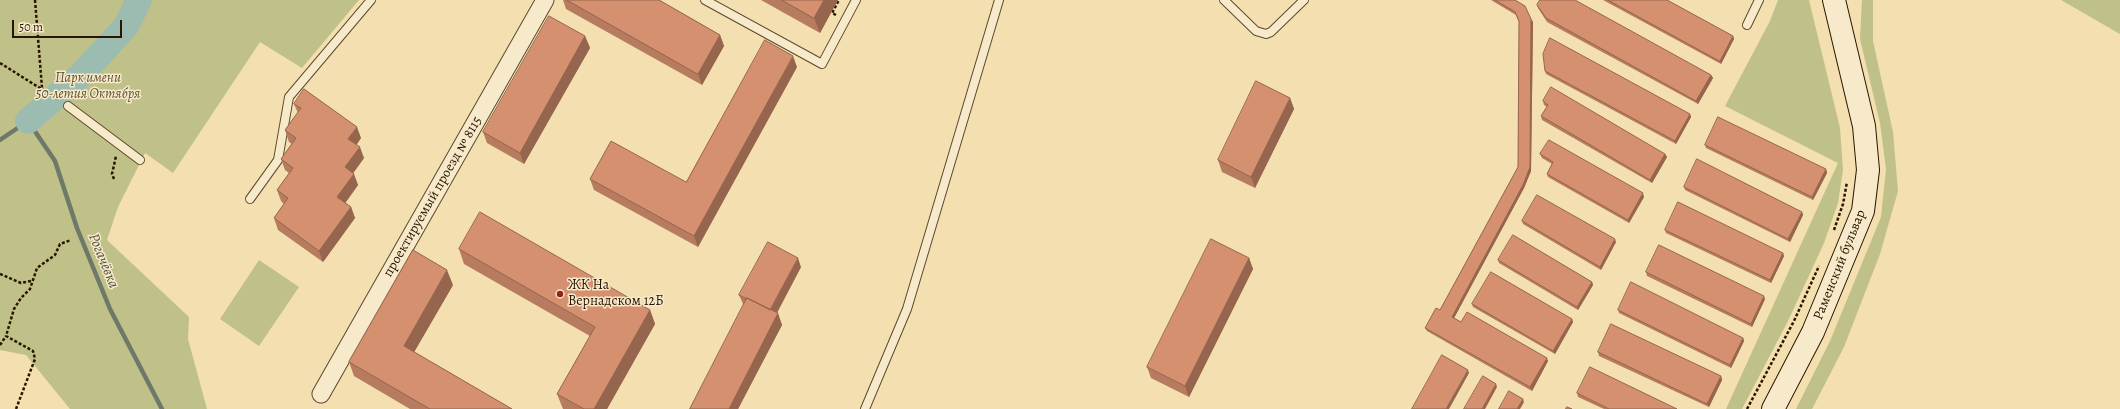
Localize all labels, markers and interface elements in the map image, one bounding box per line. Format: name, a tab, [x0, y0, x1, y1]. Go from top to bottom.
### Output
scale bar	[14, 12, 124, 38]
text: 50 m	[19, 19, 43, 35]
park label: Парк имени 50-летия Октября	[36, 71, 140, 104]
street label: проектируемый проезд № 8115	[380, 114, 486, 280]
street label: Раменский бульвар	[1810, 207, 1870, 323]
water label: Рогачёвка	[84, 231, 122, 291]
place label: ЖК На Вернадском 12Б	[568, 278, 664, 310]
marker: ЖК На Вернадском 12Б	[555, 289, 565, 299]

